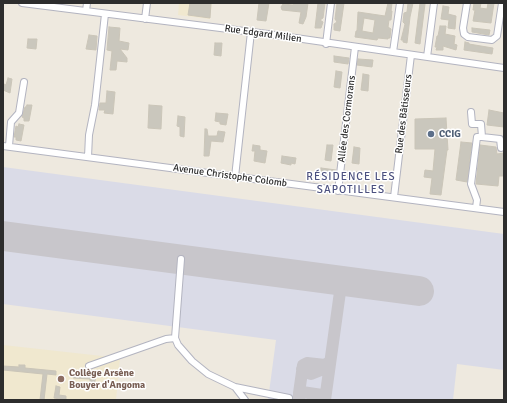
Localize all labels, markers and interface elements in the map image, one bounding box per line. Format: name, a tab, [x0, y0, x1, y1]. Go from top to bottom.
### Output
street label: Rue Edgard Milien	[224, 23, 302, 45]
street label: Rue des Bâtisseurs	[393, 74, 415, 154]
street label: Allée des Cormorans	[336, 75, 358, 163]
place label: CCIG	[439, 128, 461, 140]
marker: CCIG	[426, 129, 436, 139]
street label: Avenue Christophe Colomb	[172, 162, 288, 190]
district label: RÉSIDENCE LES SAPOTILLES	[306, 170, 396, 196]
place label: Collège Arsène Bouyer d'Angoma	[69, 367, 145, 390]
marker: Collège Arsène Bouyer d'Angoma	[56, 374, 66, 384]

